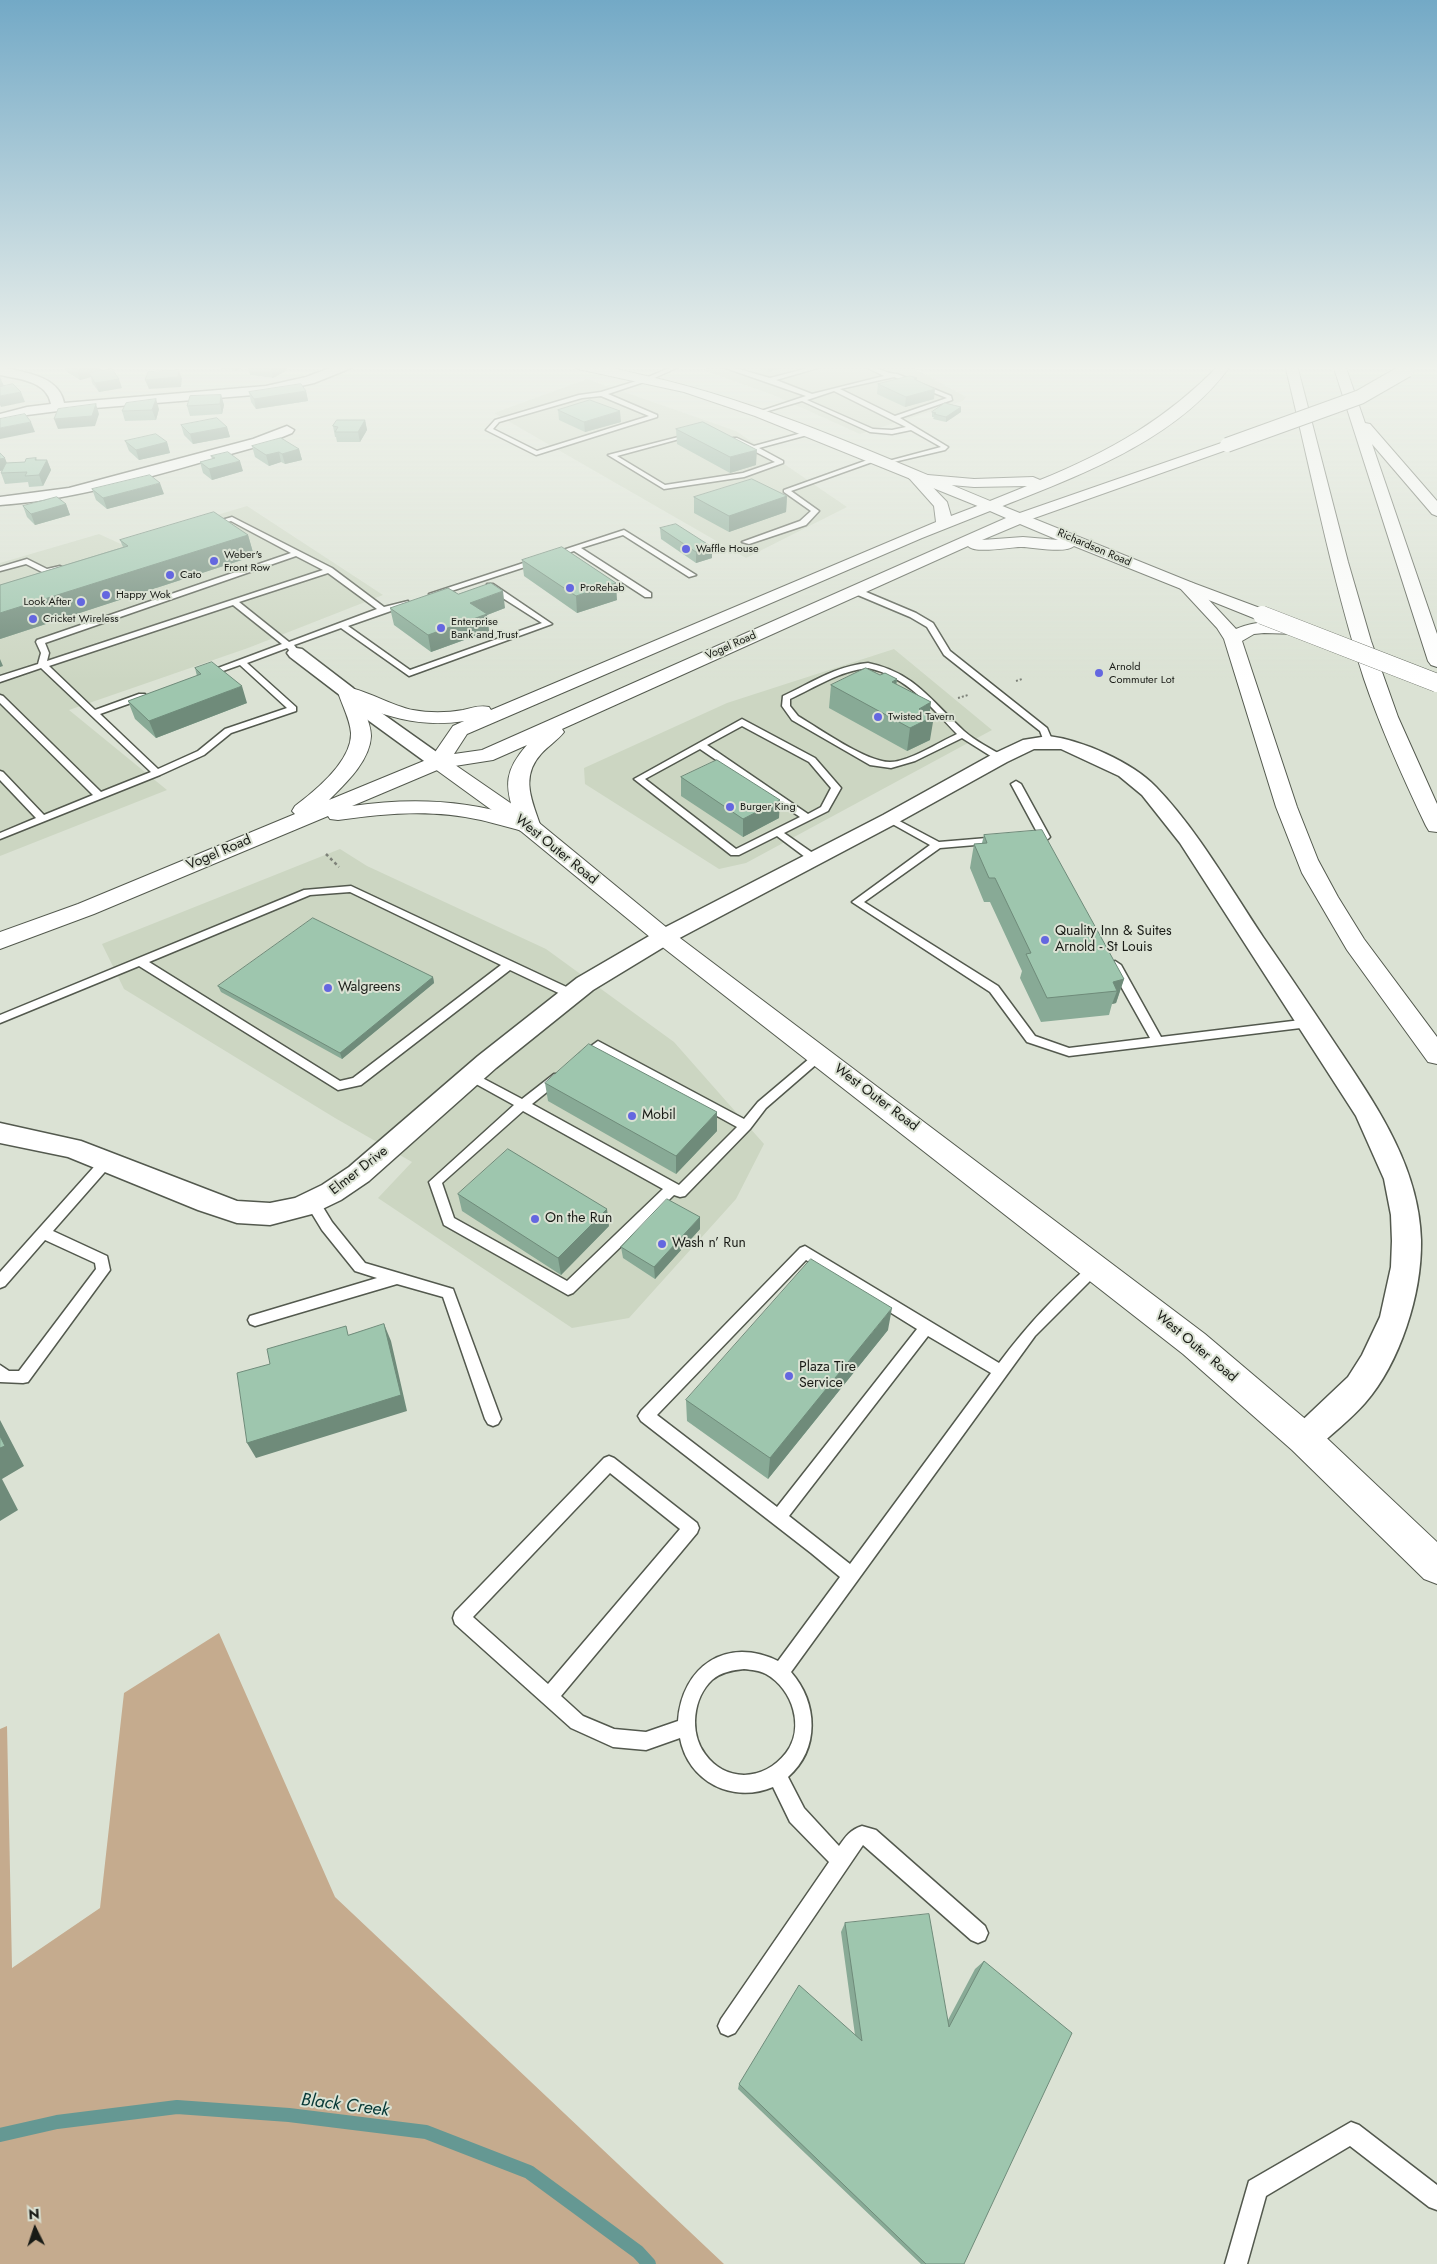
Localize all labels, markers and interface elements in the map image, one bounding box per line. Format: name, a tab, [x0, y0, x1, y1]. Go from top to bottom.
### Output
street label: Richardson Road	[1055, 527, 1133, 569]
place label: Waffle House	[696, 542, 759, 556]
marker: Waffle House	[680, 543, 692, 555]
place label: Weber's Front Row	[224, 548, 270, 574]
marker: Weber's Front Row	[208, 555, 220, 567]
place label: Cato	[180, 568, 201, 582]
marker: Cato	[164, 569, 176, 581]
place label: ProRehab	[580, 581, 625, 595]
marker: ProRehab	[564, 582, 576, 594]
place label: Happy Wok	[116, 588, 171, 602]
marker: Happy Wok	[100, 589, 112, 601]
place label: Look After	[23, 595, 71, 609]
marker: Look After	[75, 596, 87, 608]
place label: Cricket Wireless	[43, 612, 119, 626]
marker: Cricket Wireless	[27, 613, 39, 625]
place label: Enterprise Bank and Trust	[451, 615, 518, 641]
marker: Enterprise Bank and Trust	[435, 622, 447, 634]
street label: Vogel Road	[704, 629, 758, 663]
place label: Arnold Commuter Lot	[1109, 660, 1174, 686]
marker: Arnold Commuter Lot	[1093, 667, 1105, 679]
place label: Twisted Tavern	[888, 710, 955, 724]
marker: Twisted Tavern	[872, 711, 884, 723]
place label: Burger King	[740, 800, 796, 814]
marker: Burger King	[724, 801, 736, 813]
street label: West Outer Road	[511, 812, 601, 888]
street label: Vogel Road	[184, 832, 254, 874]
place label: Quality Inn & Suites Arnold - St Louis	[1055, 924, 1172, 956]
marker: Quality Inn & Suites Arnold - St Louis	[1039, 934, 1051, 946]
place label: Walgreens	[338, 980, 400, 996]
marker: Walgreens	[322, 982, 334, 994]
street label: West Outer Road	[830, 1061, 922, 1135]
place label: Mobil	[642, 1108, 676, 1124]
marker: Mobil	[626, 1110, 638, 1122]
street label: Elmer Drive	[327, 1143, 391, 1199]
place label: On the Run	[545, 1211, 612, 1227]
marker: On the Run	[529, 1213, 541, 1225]
place label: Wash n’ Run	[672, 1236, 746, 1252]
marker: Wash n’ Run	[656, 1238, 668, 1250]
street label: West Outer Road	[1152, 1308, 1240, 1386]
place label: Plaza Tire Service	[799, 1360, 856, 1392]
marker: Plaza Tire Service	[783, 1370, 795, 1382]
water label: Black Creek	[300, 2090, 390, 2122]
north arrow	[10, 2204, 60, 2254]
text: N	[28, 2204, 40, 2224]

